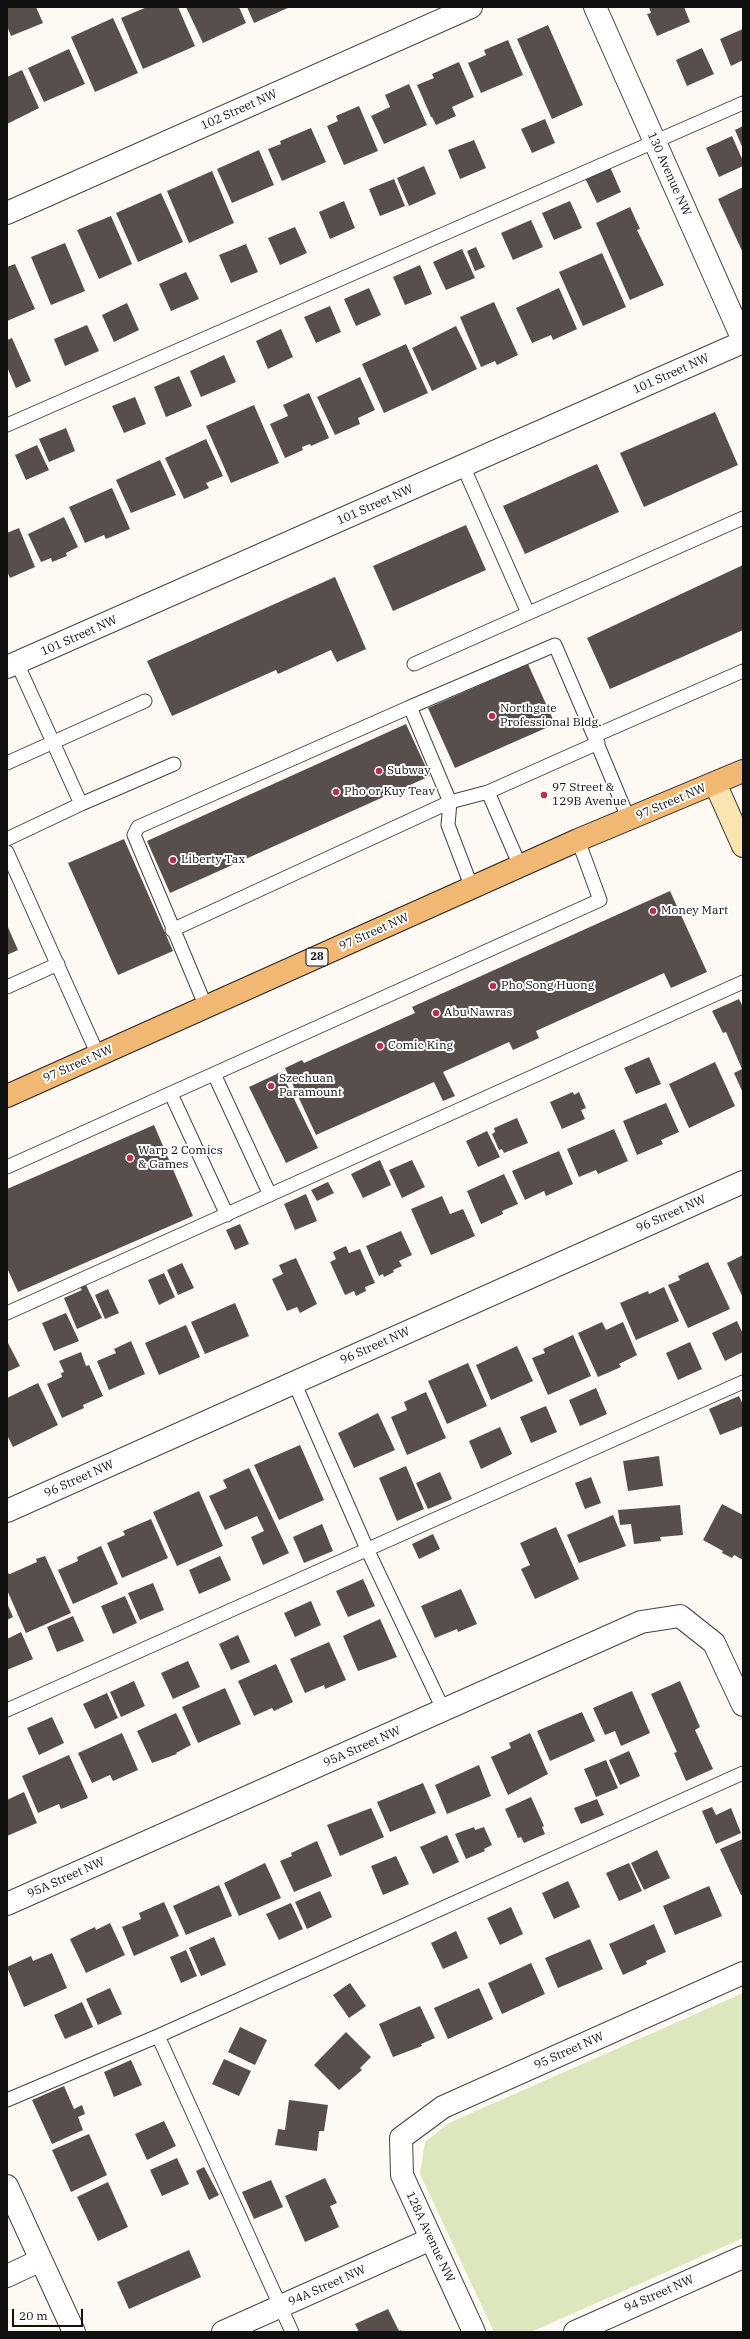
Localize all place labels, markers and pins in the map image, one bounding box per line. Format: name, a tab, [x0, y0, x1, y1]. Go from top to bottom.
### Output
place label: Northgate Professional Bldg.	[500, 702, 601, 730]
marker: Northgate Professional Bldg.	[487, 711, 497, 721]
place label: Subway	[387, 764, 431, 778]
marker: Subway	[374, 766, 384, 776]
place label: 97 Street & 129B Avenue	[552, 781, 627, 809]
place label: Pho or Kuy Teav	[344, 785, 435, 799]
marker: Pho or Kuy Teav	[331, 787, 341, 797]
marker: 97 Street & 129B Avenue	[539, 790, 549, 800]
place label: Liberty Tax	[181, 853, 245, 867]
marker: Liberty Tax	[168, 855, 178, 865]
place label: Money Mart	[661, 904, 728, 918]
marker: Money Mart	[648, 906, 658, 916]
place label: Pho Song Huong	[501, 979, 594, 993]
marker: Pho Song Huong	[488, 981, 498, 991]
place label: Abu Nawras	[444, 1006, 512, 1020]
marker: Abu Nawras	[431, 1008, 441, 1018]
place label: Comic King	[388, 1039, 453, 1053]
marker: Comic King	[375, 1041, 385, 1051]
place label: Szechuan Paramount	[279, 1072, 342, 1100]
marker: Szechuan Paramount	[266, 1081, 276, 1091]
place label: Warp 2 Comics & Games	[138, 1144, 223, 1172]
marker: Warp 2 Comics & Games	[125, 1153, 135, 1163]

